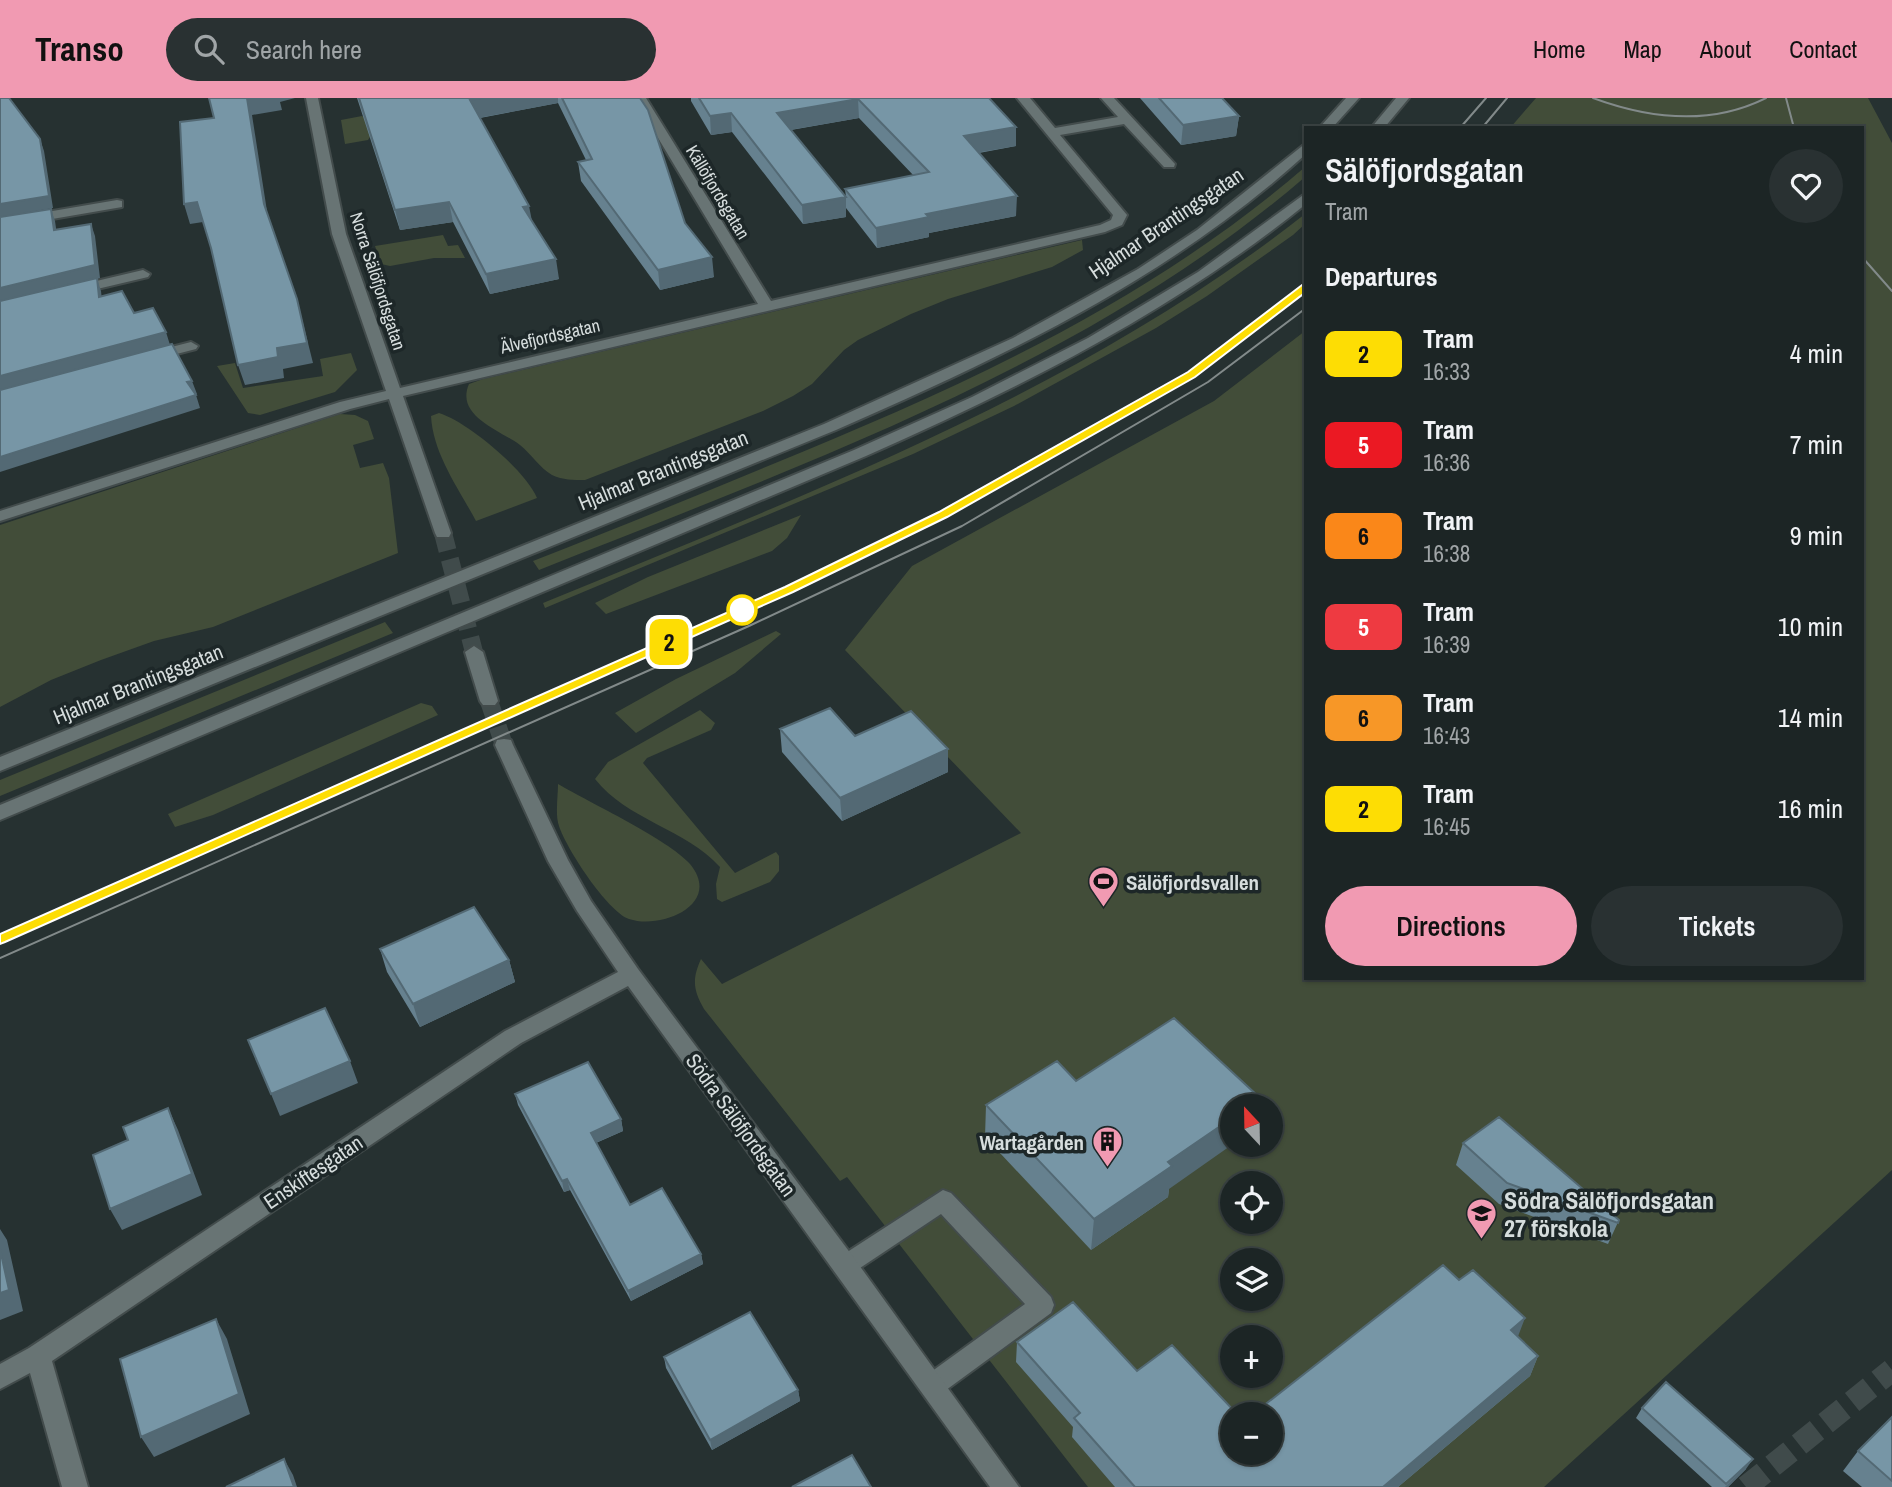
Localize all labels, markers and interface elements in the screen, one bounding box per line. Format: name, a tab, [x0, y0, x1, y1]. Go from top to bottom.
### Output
search box	[166, 18, 656, 81]
text: Transo	[35, 27, 124, 71]
icon: search	[190, 30, 228, 68]
text: Search here	[246, 32, 362, 67]
text: Home	[1533, 33, 1585, 65]
text: Map	[1623, 33, 1662, 65]
text: About	[1700, 33, 1751, 65]
text: Contact	[1789, 33, 1857, 65]
street label: Källöfjordsgatan	[680, 140, 756, 244]
text: Sälöfjordsgatan	[1325, 148, 1524, 192]
button: heart	[1769, 149, 1843, 223]
street label: Hjalmar Brantingsgatan	[1083, 160, 1249, 286]
text: Tram	[1325, 196, 1368, 227]
street label: Norra Sälöfjordsgatan	[344, 209, 412, 353]
text: Departures	[1325, 259, 1438, 294]
street label: Älvefjordsgatan	[497, 312, 602, 360]
text: Tram	[1423, 321, 1474, 356]
text: 4 min	[1790, 336, 1843, 371]
text: 2	[1358, 338, 1369, 370]
text: 16:33	[1423, 356, 1470, 387]
text: Tram	[1423, 412, 1474, 447]
street label: Hjalmar Brantingsgatan	[574, 423, 752, 517]
text: 7 min	[1790, 427, 1843, 462]
text: 5	[1358, 429, 1369, 461]
text: 16:36	[1423, 447, 1470, 478]
text: Tram	[1423, 503, 1474, 538]
text: 9 min	[1790, 518, 1843, 553]
text: 6	[1358, 520, 1369, 552]
text: 16:38	[1423, 538, 1470, 569]
text: Tram	[1423, 594, 1474, 629]
unlabelled marker	[727, 595, 757, 625]
text: 10 min	[1778, 609, 1843, 644]
text: 5	[1358, 611, 1369, 643]
line badge: 2	[646, 619, 692, 665]
text: 2	[664, 626, 674, 658]
text: 16:39	[1423, 629, 1470, 660]
street label: Hjalmar Brantingsgatan	[49, 637, 227, 731]
text: Tram	[1423, 685, 1474, 720]
text: 14 min	[1778, 700, 1843, 735]
text: 6	[1358, 702, 1369, 734]
text: 16:43	[1423, 720, 1470, 751]
text: Tram	[1423, 776, 1474, 811]
text: 16 min	[1778, 791, 1843, 826]
text: 2	[1358, 793, 1369, 825]
text: 16:45	[1423, 811, 1470, 842]
sports icon: Sälöfjordsvallen	[1086, 865, 1120, 909]
place label: Sälöfjordsvallen	[1126, 868, 1259, 897]
button: Directions	[1325, 886, 1577, 966]
button: Tickets	[1591, 886, 1843, 966]
street label: Södra Sälöfjordsgatan	[679, 1048, 803, 1202]
north arrow	[1220, 1094, 1283, 1157]
map controls	[1220, 1094, 1283, 1465]
building icon: Wartagården	[1090, 1125, 1124, 1169]
street label: Enskiftesgatan	[258, 1128, 368, 1216]
place label: Wartagården	[979, 1128, 1084, 1157]
button: locate	[1220, 1171, 1283, 1234]
place label: Södra Sälöfjordsgatan 27 förskola	[1504, 1184, 1714, 1244]
school or university icon: Södra Sälöfjordsgatan 27 förskola	[1464, 1197, 1498, 1241]
button: layers	[1220, 1248, 1283, 1311]
button: +	[1220, 1325, 1283, 1388]
button: −	[1220, 1402, 1283, 1465]

